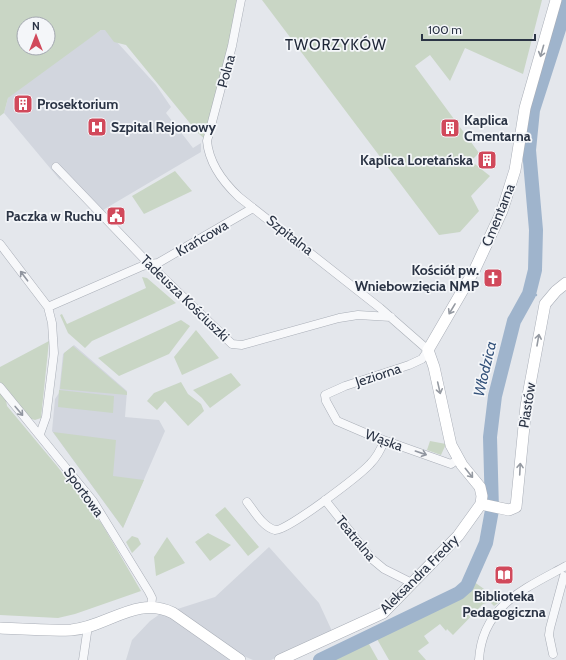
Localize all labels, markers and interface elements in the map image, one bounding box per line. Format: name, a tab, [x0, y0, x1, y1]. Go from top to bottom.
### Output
north arrow	[16, 16, 56, 56]
scale bar	[422, 16, 535, 42]
text: N	[32, 19, 40, 33]
text: 100 m	[428, 22, 462, 37]
district label: TWORZYKÓW	[285, 35, 387, 54]
one-way arrow	[538, 44, 545, 57]
street label: Polna	[213, 52, 239, 89]
building icon: Prosektorium	[12, 93, 34, 115]
place label: Prosektorium	[37, 95, 118, 113]
place label: Kaplica Cmentarna	[464, 111, 531, 145]
hospital icon: Szpital Rejonowy	[86, 116, 108, 138]
building icon: Kaplica Cmentarna	[439, 117, 461, 139]
place label: Szpital Rejonowy	[111, 118, 216, 136]
building icon: Kaplica Loretańska	[476, 149, 498, 171]
place label: Kaplica Loretańska	[360, 151, 473, 169]
street label: Cmentarna	[477, 181, 519, 249]
public building icon: Paczka w Ruchu	[105, 205, 127, 227]
place label: Paczka w Ruchu	[6, 207, 102, 225]
street label: Szpitalna	[263, 211, 317, 259]
street label: Krańcowa	[173, 216, 232, 260]
street label: Tadeusza Kościuszki	[137, 251, 233, 345]
place label: Kościół pw. Wniebowzięcia NMP	[355, 261, 480, 295]
church icon: Kościół pw. Wniebowzięcia NMP	[482, 267, 504, 289]
one-way arrow	[20, 270, 28, 281]
one-way arrow	[447, 303, 455, 315]
one-way arrow	[534, 334, 542, 347]
water label: Włodzica	[470, 340, 500, 398]
street label: Jeziorna	[352, 359, 403, 391]
one-way arrow	[435, 381, 443, 394]
street label: Piastów	[515, 381, 539, 429]
one-way arrow	[15, 406, 24, 417]
street label: Wąska	[363, 425, 406, 455]
one-way arrow	[415, 450, 427, 458]
one-way arrow	[516, 463, 523, 476]
street label: Sportowa	[60, 464, 108, 521]
one-way arrow	[464, 468, 473, 479]
street label: Teatralna	[332, 512, 380, 565]
street label: Aleksandra Fredry	[376, 531, 462, 617]
library icon: Biblioteka Pedagogiczna	[493, 564, 515, 586]
place label: Biblioteka Pedagogiczna	[462, 587, 546, 621]

